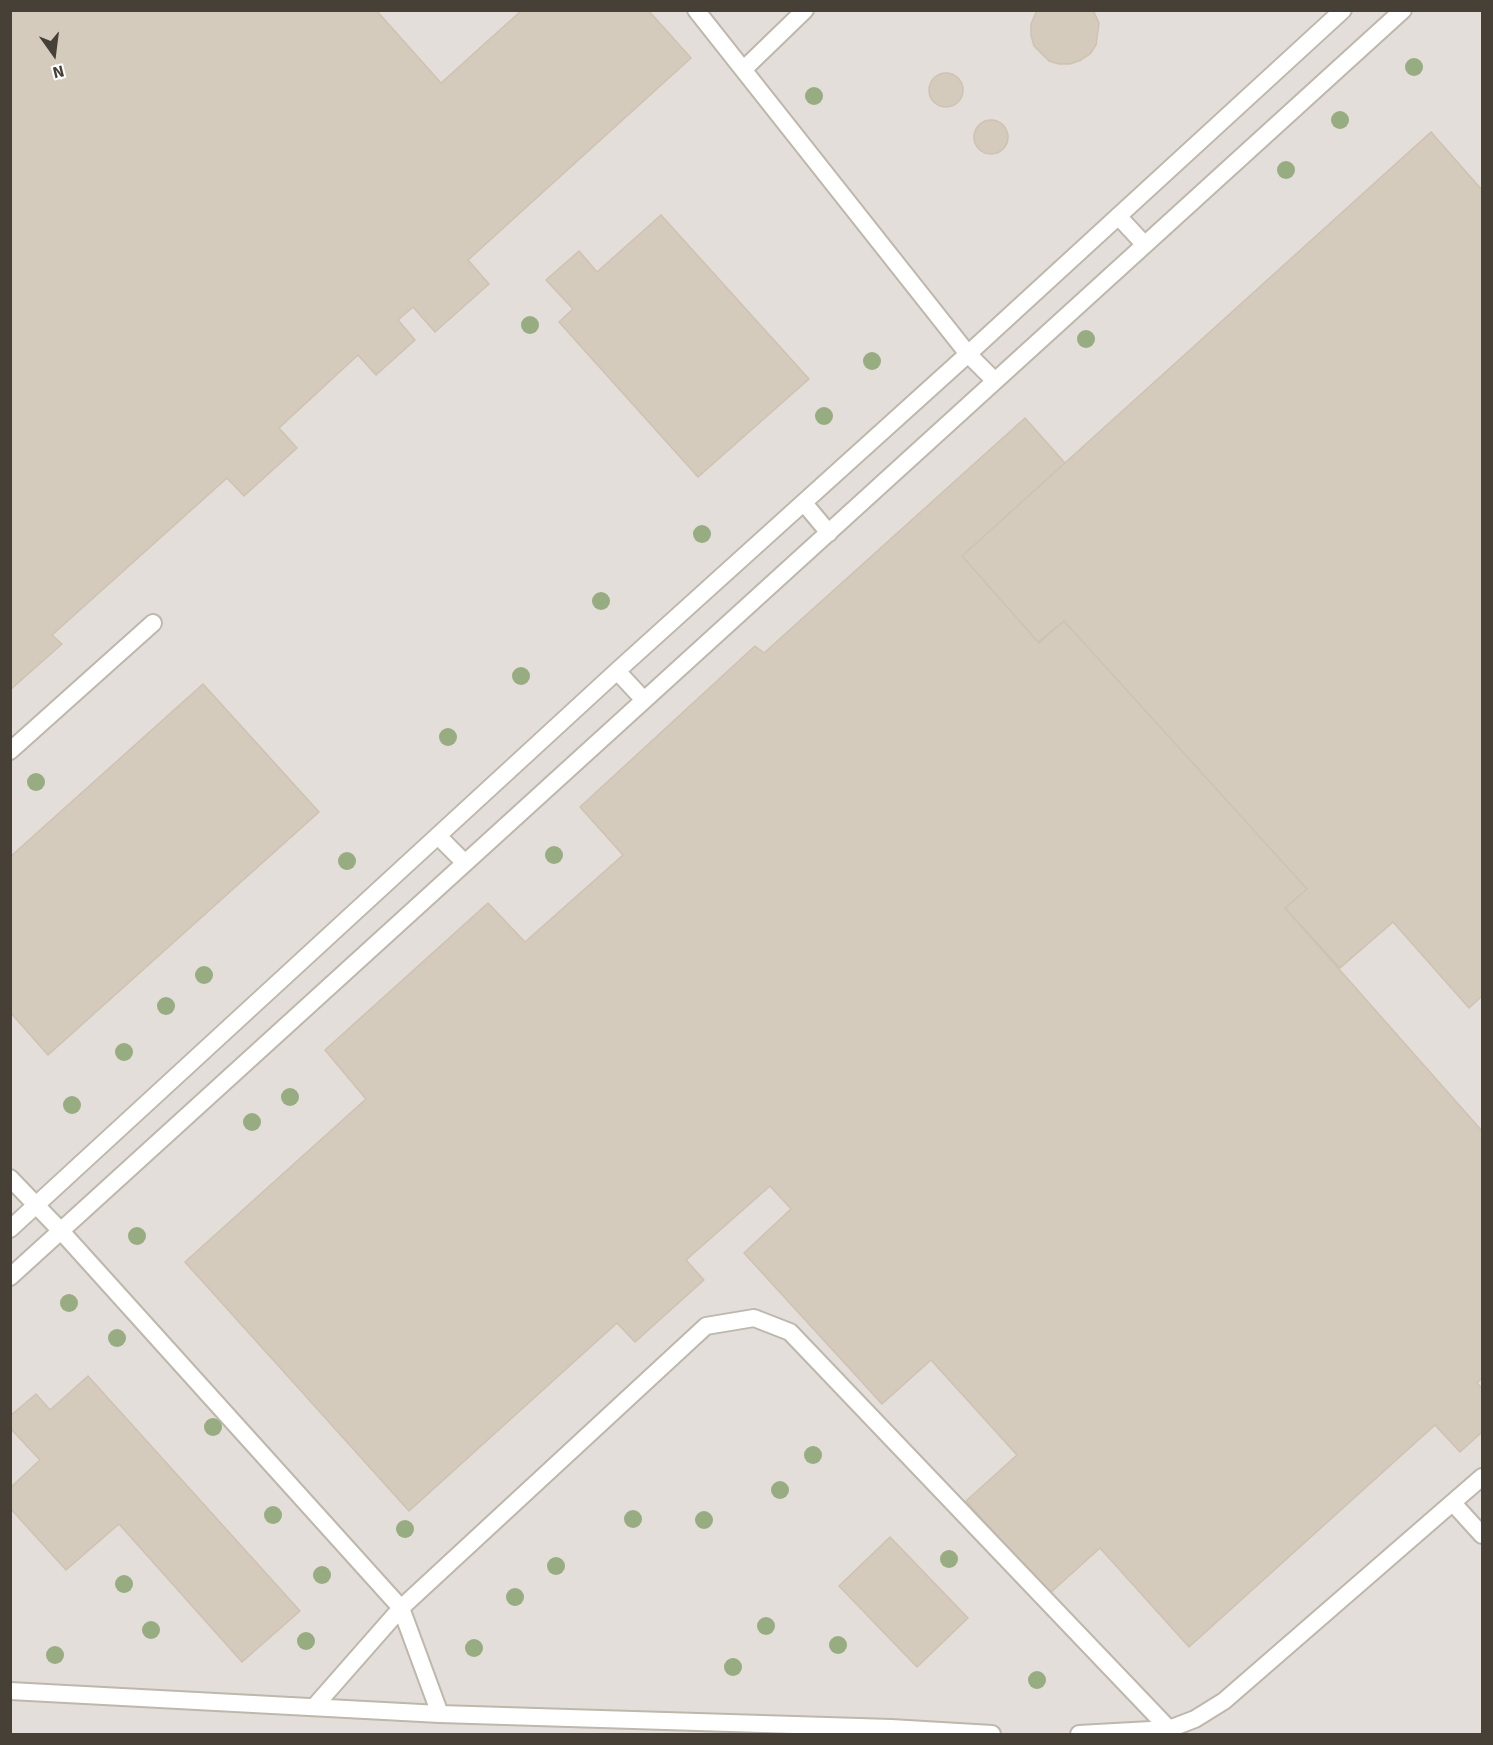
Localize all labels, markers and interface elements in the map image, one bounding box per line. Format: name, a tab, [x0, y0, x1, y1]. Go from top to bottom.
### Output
north arrow	[24, 24, 84, 84]
text: N	[51, 60, 66, 83]

